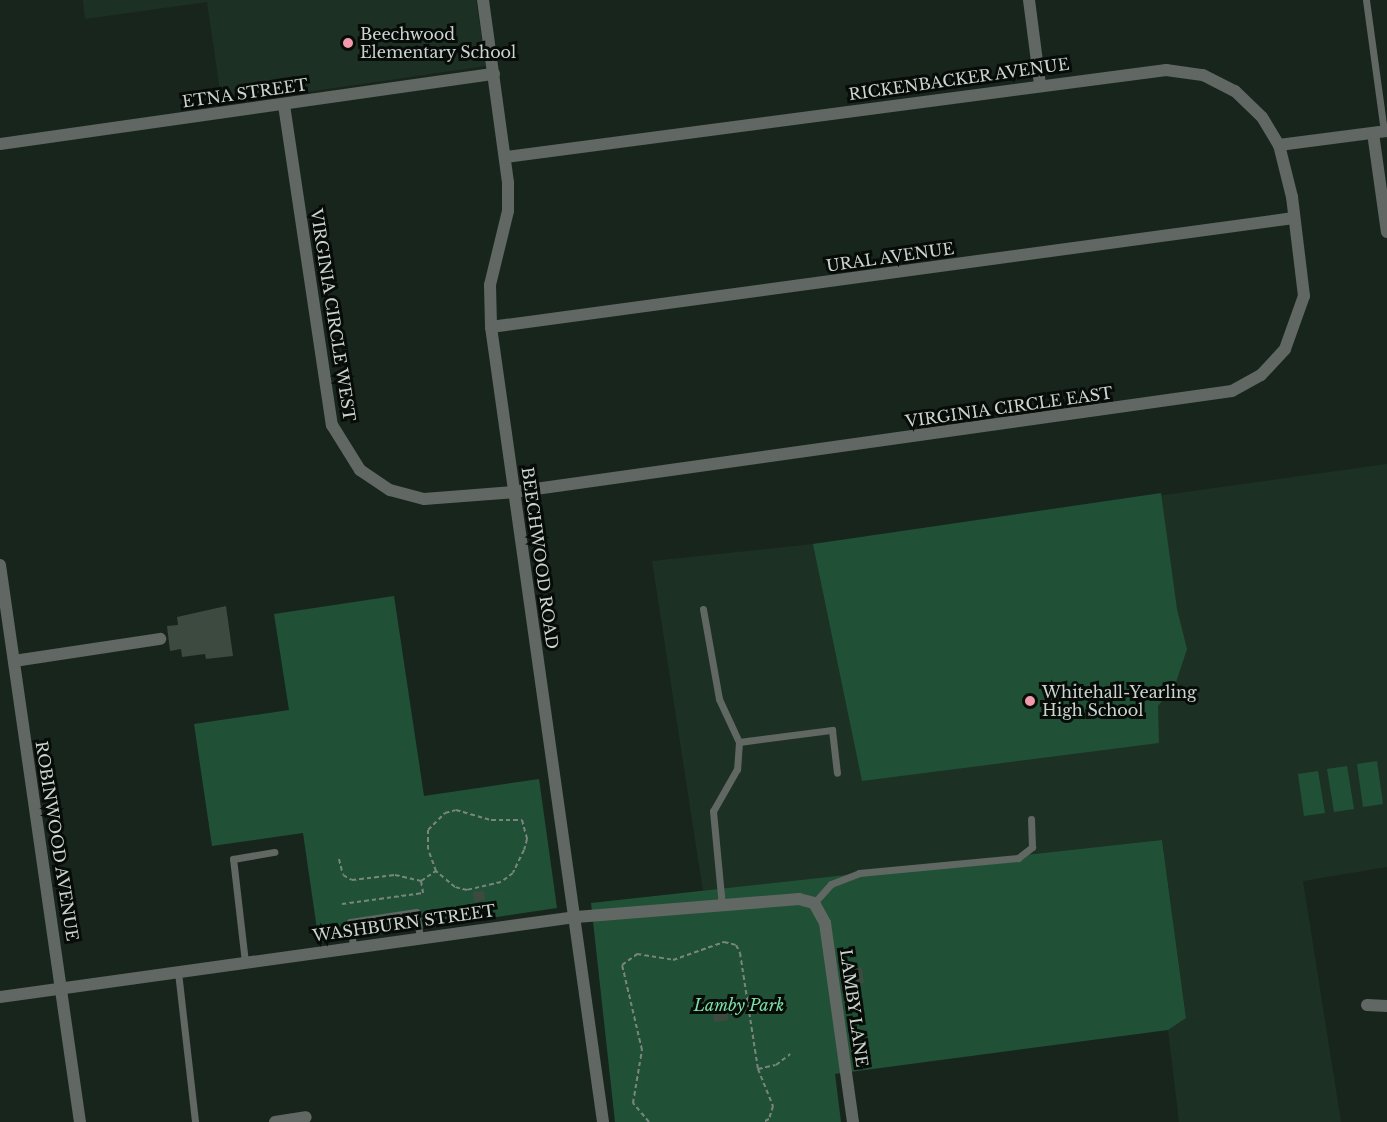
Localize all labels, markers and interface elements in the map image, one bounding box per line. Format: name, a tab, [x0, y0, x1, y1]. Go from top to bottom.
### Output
place label: Beechwood Elementary School	[360, 24, 517, 62]
marker: Beechwood Elementary School	[341, 36, 355, 50]
street label: RICKENBACKER AVENUE	[847, 54, 1071, 104]
street label: ETNA STREET	[181, 75, 309, 111]
street label: VIRGINIA CIRCLE WEST	[307, 207, 359, 423]
street label: URAL AVENUE	[824, 238, 956, 276]
street label: VIRGINIA CIRCLE EAST	[904, 383, 1114, 431]
street label: BEECHWOOD ROAD	[518, 466, 562, 650]
place label: Whitehall-Yearling High School	[1042, 682, 1196, 720]
marker: Whitehall-Yearling High School	[1023, 694, 1037, 708]
street label: ROBINWOOD AVENUE	[32, 739, 82, 943]
street label: WASHBURN STREET	[311, 901, 497, 945]
street label: LAMBY LANE	[836, 947, 872, 1069]
park label: Lamby Park	[694, 995, 784, 1015]

